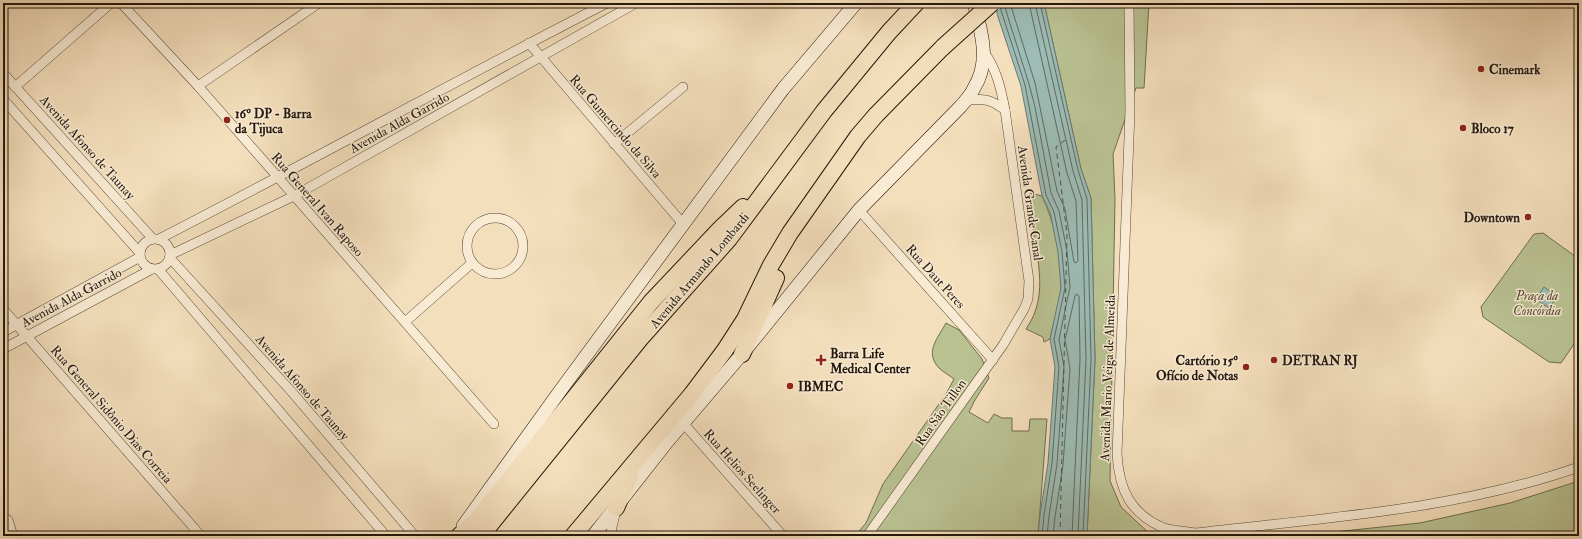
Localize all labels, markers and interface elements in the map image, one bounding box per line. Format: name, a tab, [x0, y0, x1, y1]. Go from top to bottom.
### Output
place label: Cinemark	[1489, 62, 1541, 78]
marker: Cinemark	[1476, 64, 1486, 74]
street label: Rua Gumercindo da Silva	[566, 72, 665, 182]
street label: Avenida Alda Garrido	[346, 89, 452, 157]
street label: Avenida Afonso de Taunay	[35, 92, 138, 204]
place label: 16º DP - Barra da Tijuca	[235, 106, 312, 137]
marker: 16º DP - Barra da Tijuca	[222, 115, 232, 125]
place label: Bloco 17	[1471, 121, 1515, 137]
marker: Bloco 17	[1458, 123, 1468, 133]
street label: Avenida Grande Canal	[1014, 144, 1046, 262]
street label: Rua General Ivan Raposo	[267, 149, 367, 261]
street label: Avenida Armando Lombardi	[646, 209, 753, 333]
place label: Downtown	[1464, 210, 1520, 226]
marker: Downtown	[1523, 212, 1533, 222]
street label: Rua Daut Peres	[902, 241, 969, 312]
street label: Avenida Alda Garrido	[18, 265, 124, 332]
park label: Praça da Concórdia	[1513, 288, 1561, 319]
street label: Avenida Mario Veiga de Almeida	[1097, 294, 1119, 463]
street label: Avenida Afonso de Taunay	[251, 331, 353, 445]
street label: Rua General Sidônio Dias Correia	[47, 342, 176, 487]
place label: Barra Life Medical Center	[829, 346, 911, 377]
place label: Cartório 15º Ofício de Notas	[1156, 353, 1239, 384]
place label: DETRAN RJ	[1282, 353, 1359, 370]
marker: Barra Life Medical Center	[815, 354, 827, 366]
marker: DETRAN RJ	[1269, 355, 1279, 365]
marker: Cartório 15º Ofício de Notas	[1241, 362, 1251, 372]
street label: Rua São Tillon	[912, 376, 970, 449]
place label: IBMEC	[798, 379, 843, 395]
marker: IBMEC	[785, 381, 795, 391]
street label: Rua Helios Seelinger	[700, 426, 785, 517]

